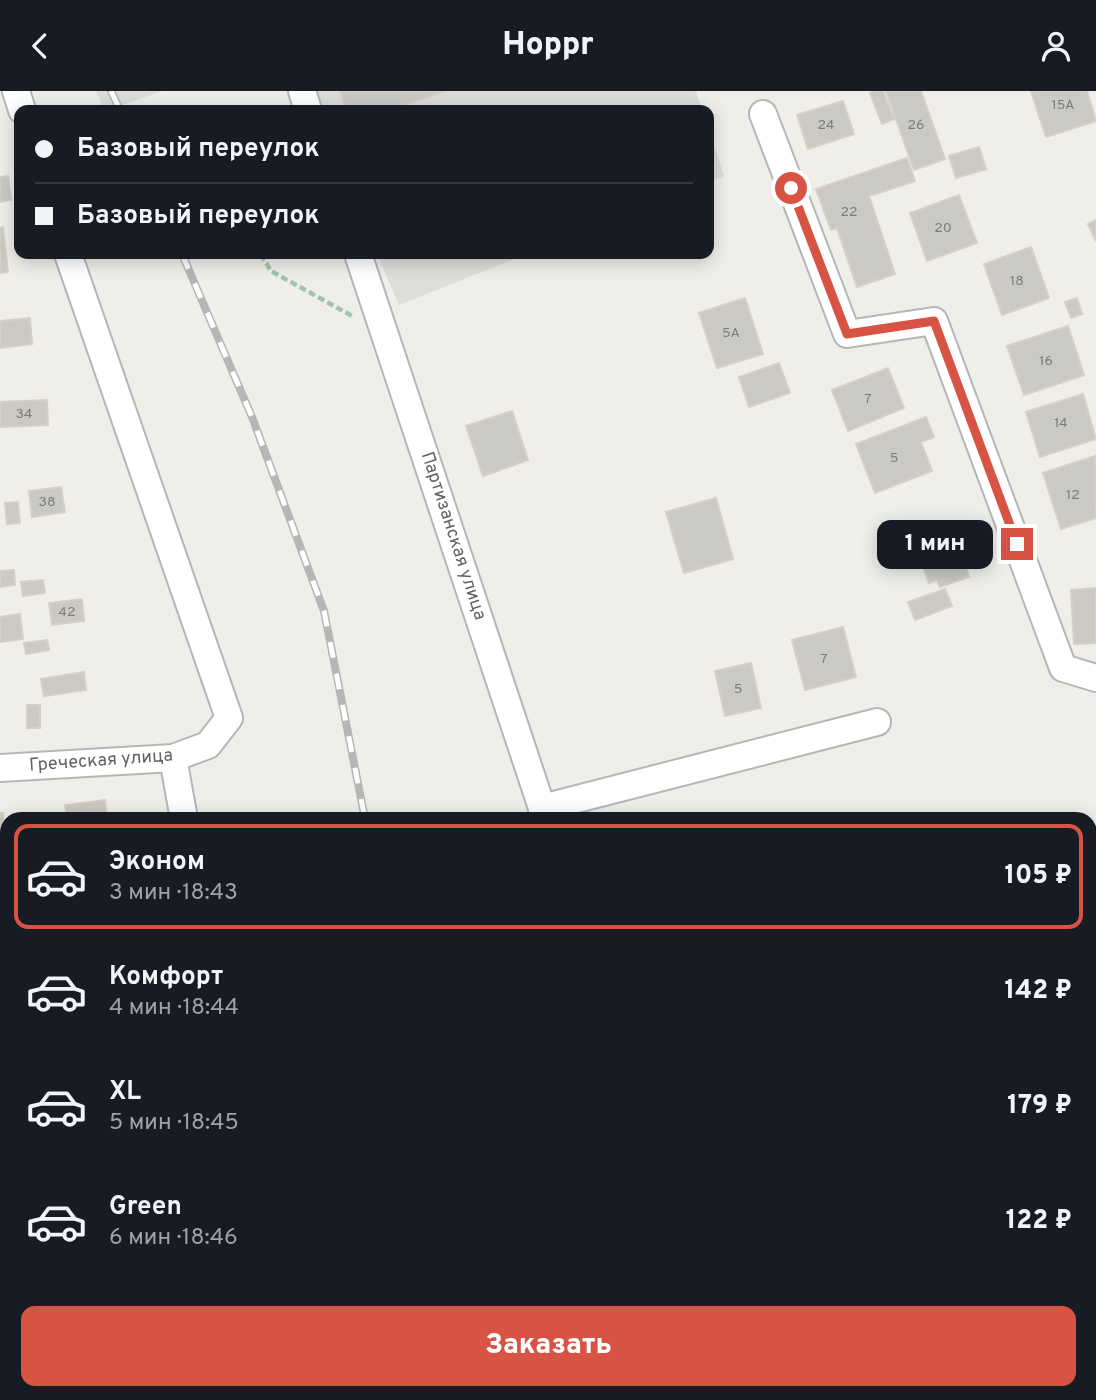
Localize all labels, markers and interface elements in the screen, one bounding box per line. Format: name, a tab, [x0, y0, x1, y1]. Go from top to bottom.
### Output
text: Hoppr	[502, 26, 594, 66]
icon: back	[21, 27, 59, 65]
icon: person	[1037, 27, 1075, 65]
house number: 15А	[1051, 97, 1075, 114]
house number: 24	[817, 117, 835, 134]
house number: 26	[908, 117, 924, 134]
text: Базовый переулок	[77, 133, 320, 166]
route start	[775, 172, 807, 204]
text: Базовый переулок	[77, 200, 320, 233]
house number: 22	[840, 204, 858, 221]
house number: 20	[934, 220, 952, 237]
house number: 18	[1010, 273, 1024, 290]
house number: 5А	[722, 325, 740, 342]
house number: 16	[1039, 353, 1053, 370]
house number: 7	[864, 391, 872, 408]
house number: 34	[15, 406, 33, 423]
house number: 14	[1054, 415, 1068, 432]
street label: Партизанская улица	[415, 449, 491, 623]
house number: 5	[890, 450, 898, 467]
house number: 12	[1066, 487, 1080, 504]
house number: 38	[39, 494, 55, 511]
callout: 1 мин	[877, 519, 992, 568]
route end	[1001, 528, 1033, 560]
text: 1 мин	[905, 530, 965, 559]
house number: 42	[58, 604, 76, 621]
house number: 7	[820, 651, 828, 668]
house number: 5	[734, 681, 742, 698]
street label: Греческая улица	[28, 745, 174, 777]
icon: car	[25, 845, 88, 908]
text: Эконом	[109, 846, 205, 879]
text: 105 ₽	[1004, 860, 1072, 893]
text: 3 мин · 18:43	[109, 879, 238, 908]
icon: car	[25, 960, 88, 1023]
text: Комфорт	[109, 961, 223, 994]
text: 142 ₽	[1005, 975, 1072, 1008]
text: 4 мин · 18:44	[109, 994, 239, 1023]
icon: car	[25, 1075, 88, 1138]
text: XL	[109, 1076, 141, 1109]
text: 179 ₽	[1007, 1090, 1072, 1123]
text: 5 мин · 18:45	[109, 1109, 239, 1138]
icon: car	[25, 1190, 88, 1253]
text: Green	[109, 1191, 182, 1224]
text: 122 ₽	[1006, 1205, 1072, 1238]
text: 6 мин · 18:46	[109, 1224, 238, 1253]
button: Заказать	[21, 1306, 1076, 1386]

